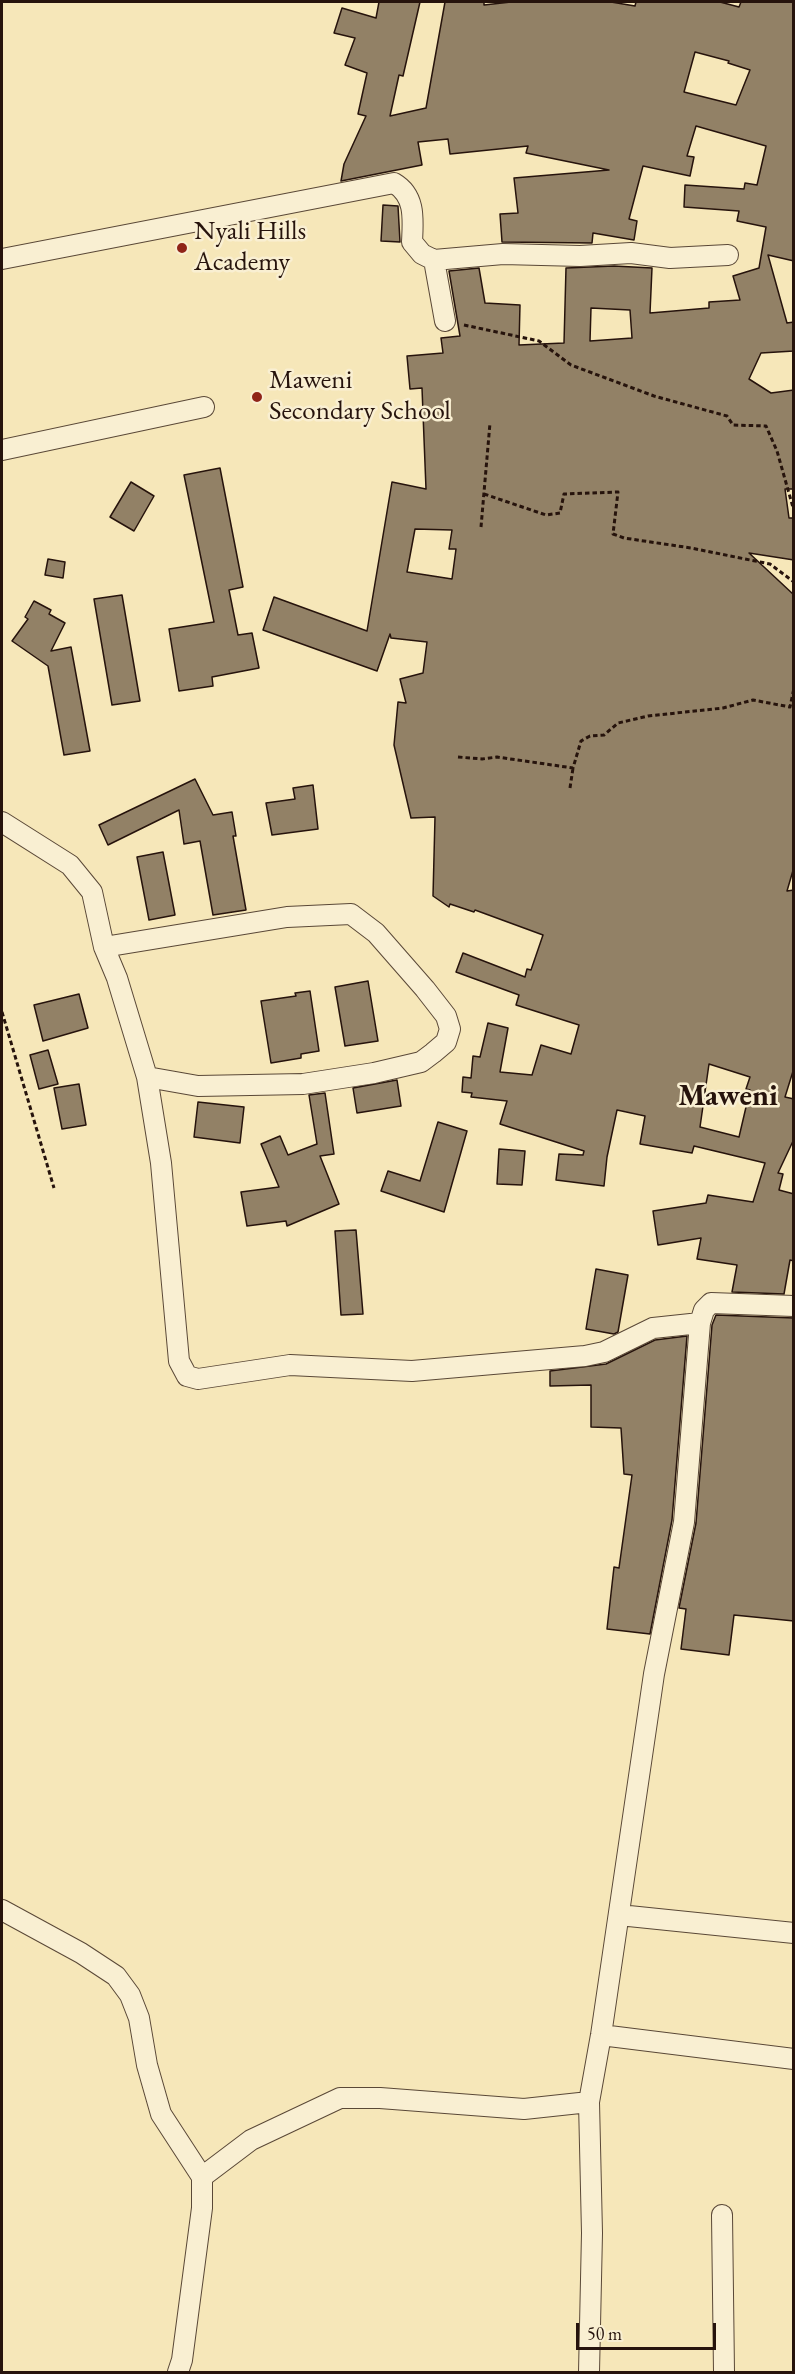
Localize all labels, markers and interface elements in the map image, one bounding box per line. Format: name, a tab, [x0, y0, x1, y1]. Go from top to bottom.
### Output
place label: Nyali Hills Academy	[194, 216, 306, 279]
marker: Nyali Hills Academy	[175, 241, 189, 255]
place label: Maweni Secondary School	[269, 365, 451, 428]
marker: Maweni Secondary School	[250, 390, 264, 404]
district label: Maweni	[678, 1079, 778, 1115]
scale bar	[579, 2311, 718, 2349]
text: 50 m	[587, 2322, 622, 2345]

